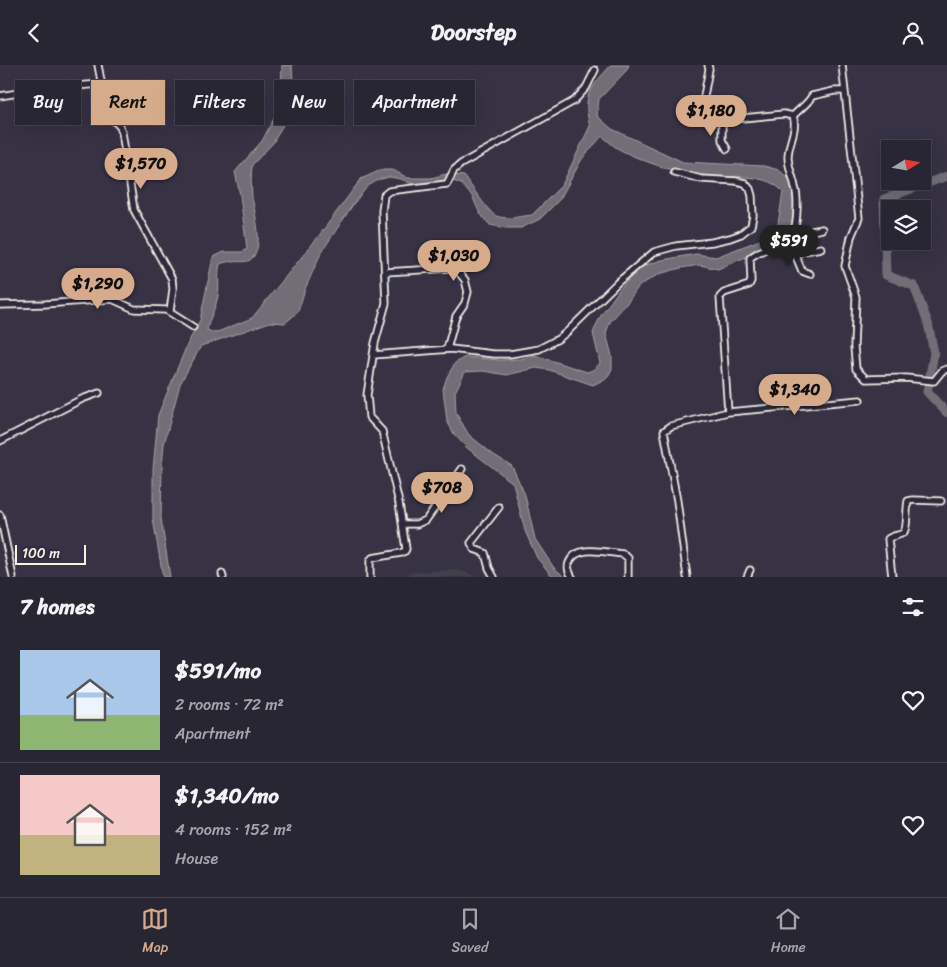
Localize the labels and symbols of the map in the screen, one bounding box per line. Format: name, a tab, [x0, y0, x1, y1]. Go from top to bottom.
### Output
pin: $1,180	[670, 95, 752, 137]
north arrow	[881, 140, 931, 190]
pin: $1,570	[100, 147, 182, 190]
pin: $591	[759, 225, 819, 267]
pin: $1,030	[413, 239, 495, 282]
pin: $1,290	[57, 267, 139, 310]
pin: $1,340	[754, 373, 836, 416]
pin: $708	[412, 471, 472, 514]
scale bar	[15, 542, 86, 565]

